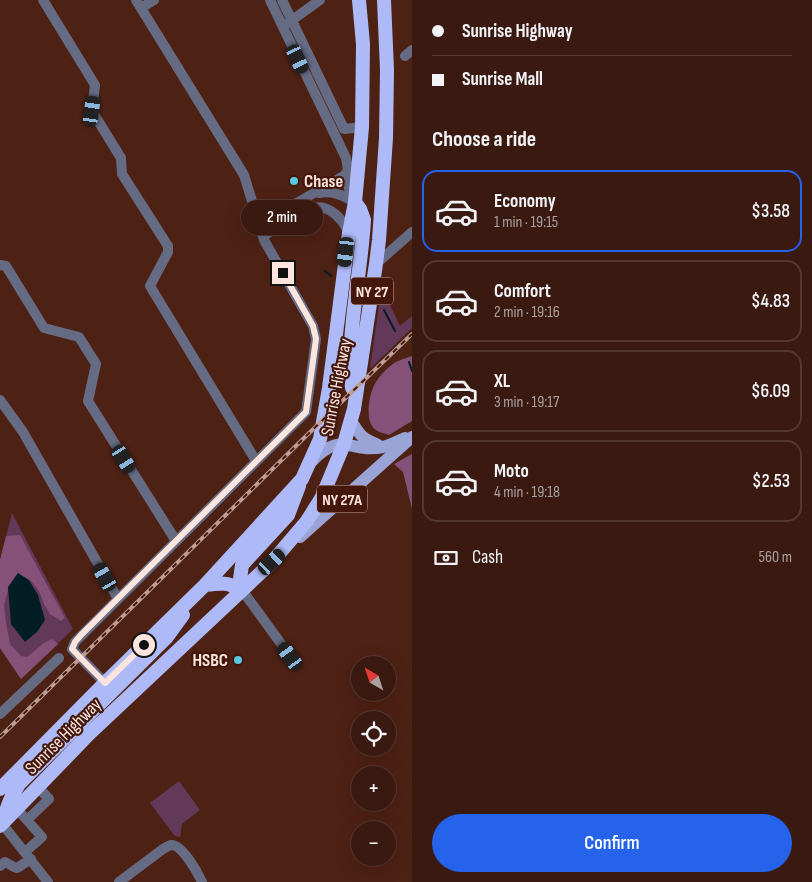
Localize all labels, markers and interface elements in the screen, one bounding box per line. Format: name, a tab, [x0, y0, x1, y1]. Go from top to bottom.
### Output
text: Sunrise Highway	[462, 20, 573, 43]
car	[284, 42, 311, 76]
text: Sunrise Mall	[462, 68, 543, 91]
car	[82, 95, 101, 127]
text: Choose a ride	[432, 126, 536, 153]
place label: Chase	[304, 171, 343, 192]
marker: Chase	[288, 175, 300, 187]
icon: car	[434, 189, 479, 234]
text: Economy	[494, 190, 556, 213]
callout: 2 min	[242, 200, 324, 236]
text: $3.58	[751, 200, 790, 223]
text: 2 min	[267, 208, 297, 227]
text: 1 min · 19:15	[494, 213, 558, 232]
car	[336, 236, 355, 268]
route end	[272, 262, 294, 284]
road number: NY 27	[351, 278, 393, 304]
icon: car	[434, 279, 479, 324]
text: Comfort	[494, 280, 551, 303]
text: $4.83	[751, 290, 790, 313]
text: 2 min · 19:16	[494, 303, 560, 322]
street label: Sunrise Highway	[317, 336, 356, 438]
icon: car	[434, 369, 479, 414]
text: XL	[494, 370, 510, 393]
text: $6.09	[751, 380, 790, 403]
text: 3 min · 19:17	[494, 393, 559, 412]
car	[109, 442, 138, 476]
icon: car	[434, 459, 479, 504]
text: Moto	[494, 460, 529, 483]
text: $2.53	[752, 470, 790, 493]
text: 4 min · 19:18	[494, 483, 560, 502]
road number: NY 27A	[317, 486, 367, 512]
icon: cash	[432, 544, 460, 572]
car	[255, 546, 288, 578]
text: Cash	[472, 546, 503, 569]
text: 560 m	[759, 548, 792, 567]
car	[91, 560, 118, 594]
route start	[133, 634, 155, 656]
car	[275, 639, 304, 673]
place label: HSBC	[192, 650, 228, 671]
marker: HSBC	[232, 654, 244, 666]
north arrow	[351, 656, 396, 701]
map controls	[351, 656, 396, 866]
street label: Sunrise Highway	[21, 694, 106, 779]
button: locate	[351, 711, 396, 756]
button: +	[351, 766, 396, 811]
button: Confirm	[432, 814, 792, 872]
button: −	[351, 821, 396, 866]

